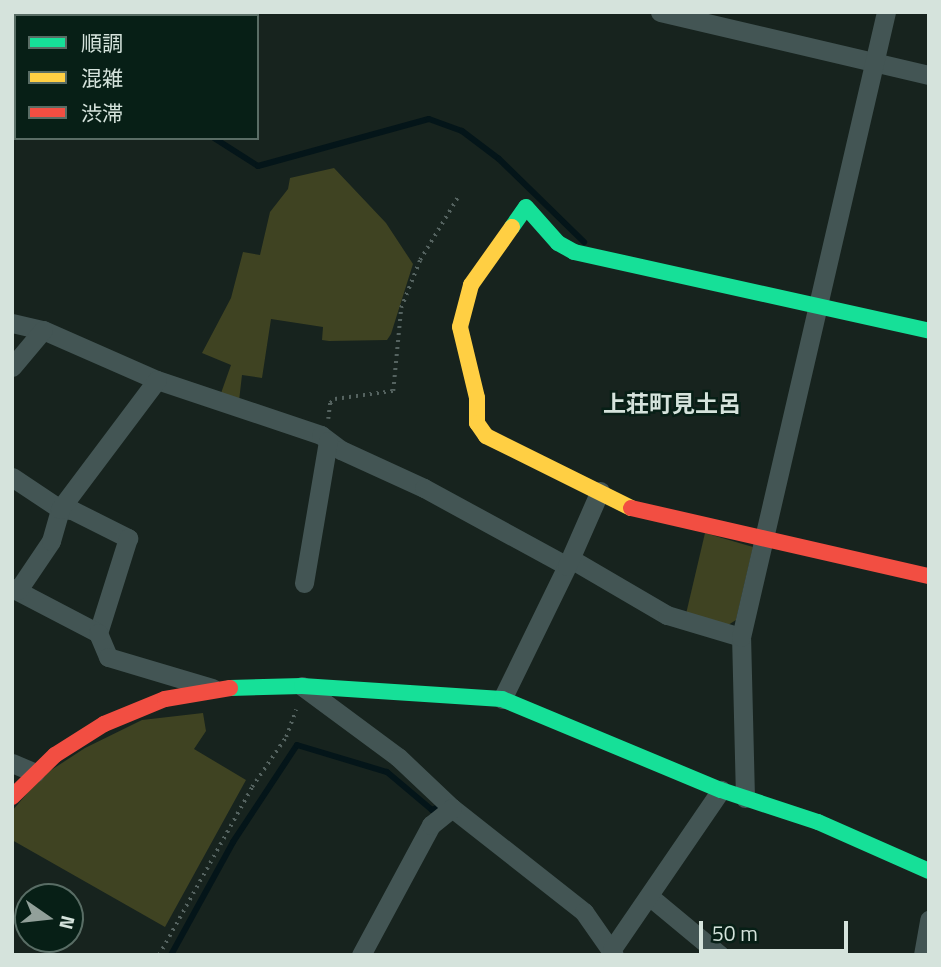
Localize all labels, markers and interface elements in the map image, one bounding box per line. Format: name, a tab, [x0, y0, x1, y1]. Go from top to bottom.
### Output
legend	[14, 14, 259, 140]
text: 順調	[81, 27, 123, 59]
text: 混雑	[81, 62, 123, 94]
text: 渋滞	[81, 97, 123, 129]
district label: 上荘町見土呂	[603, 390, 741, 418]
north arrow	[14, 883, 84, 953]
scale bar	[703, 908, 852, 952]
text: N	[52, 913, 84, 933]
text: 50 m	[712, 917, 758, 949]

